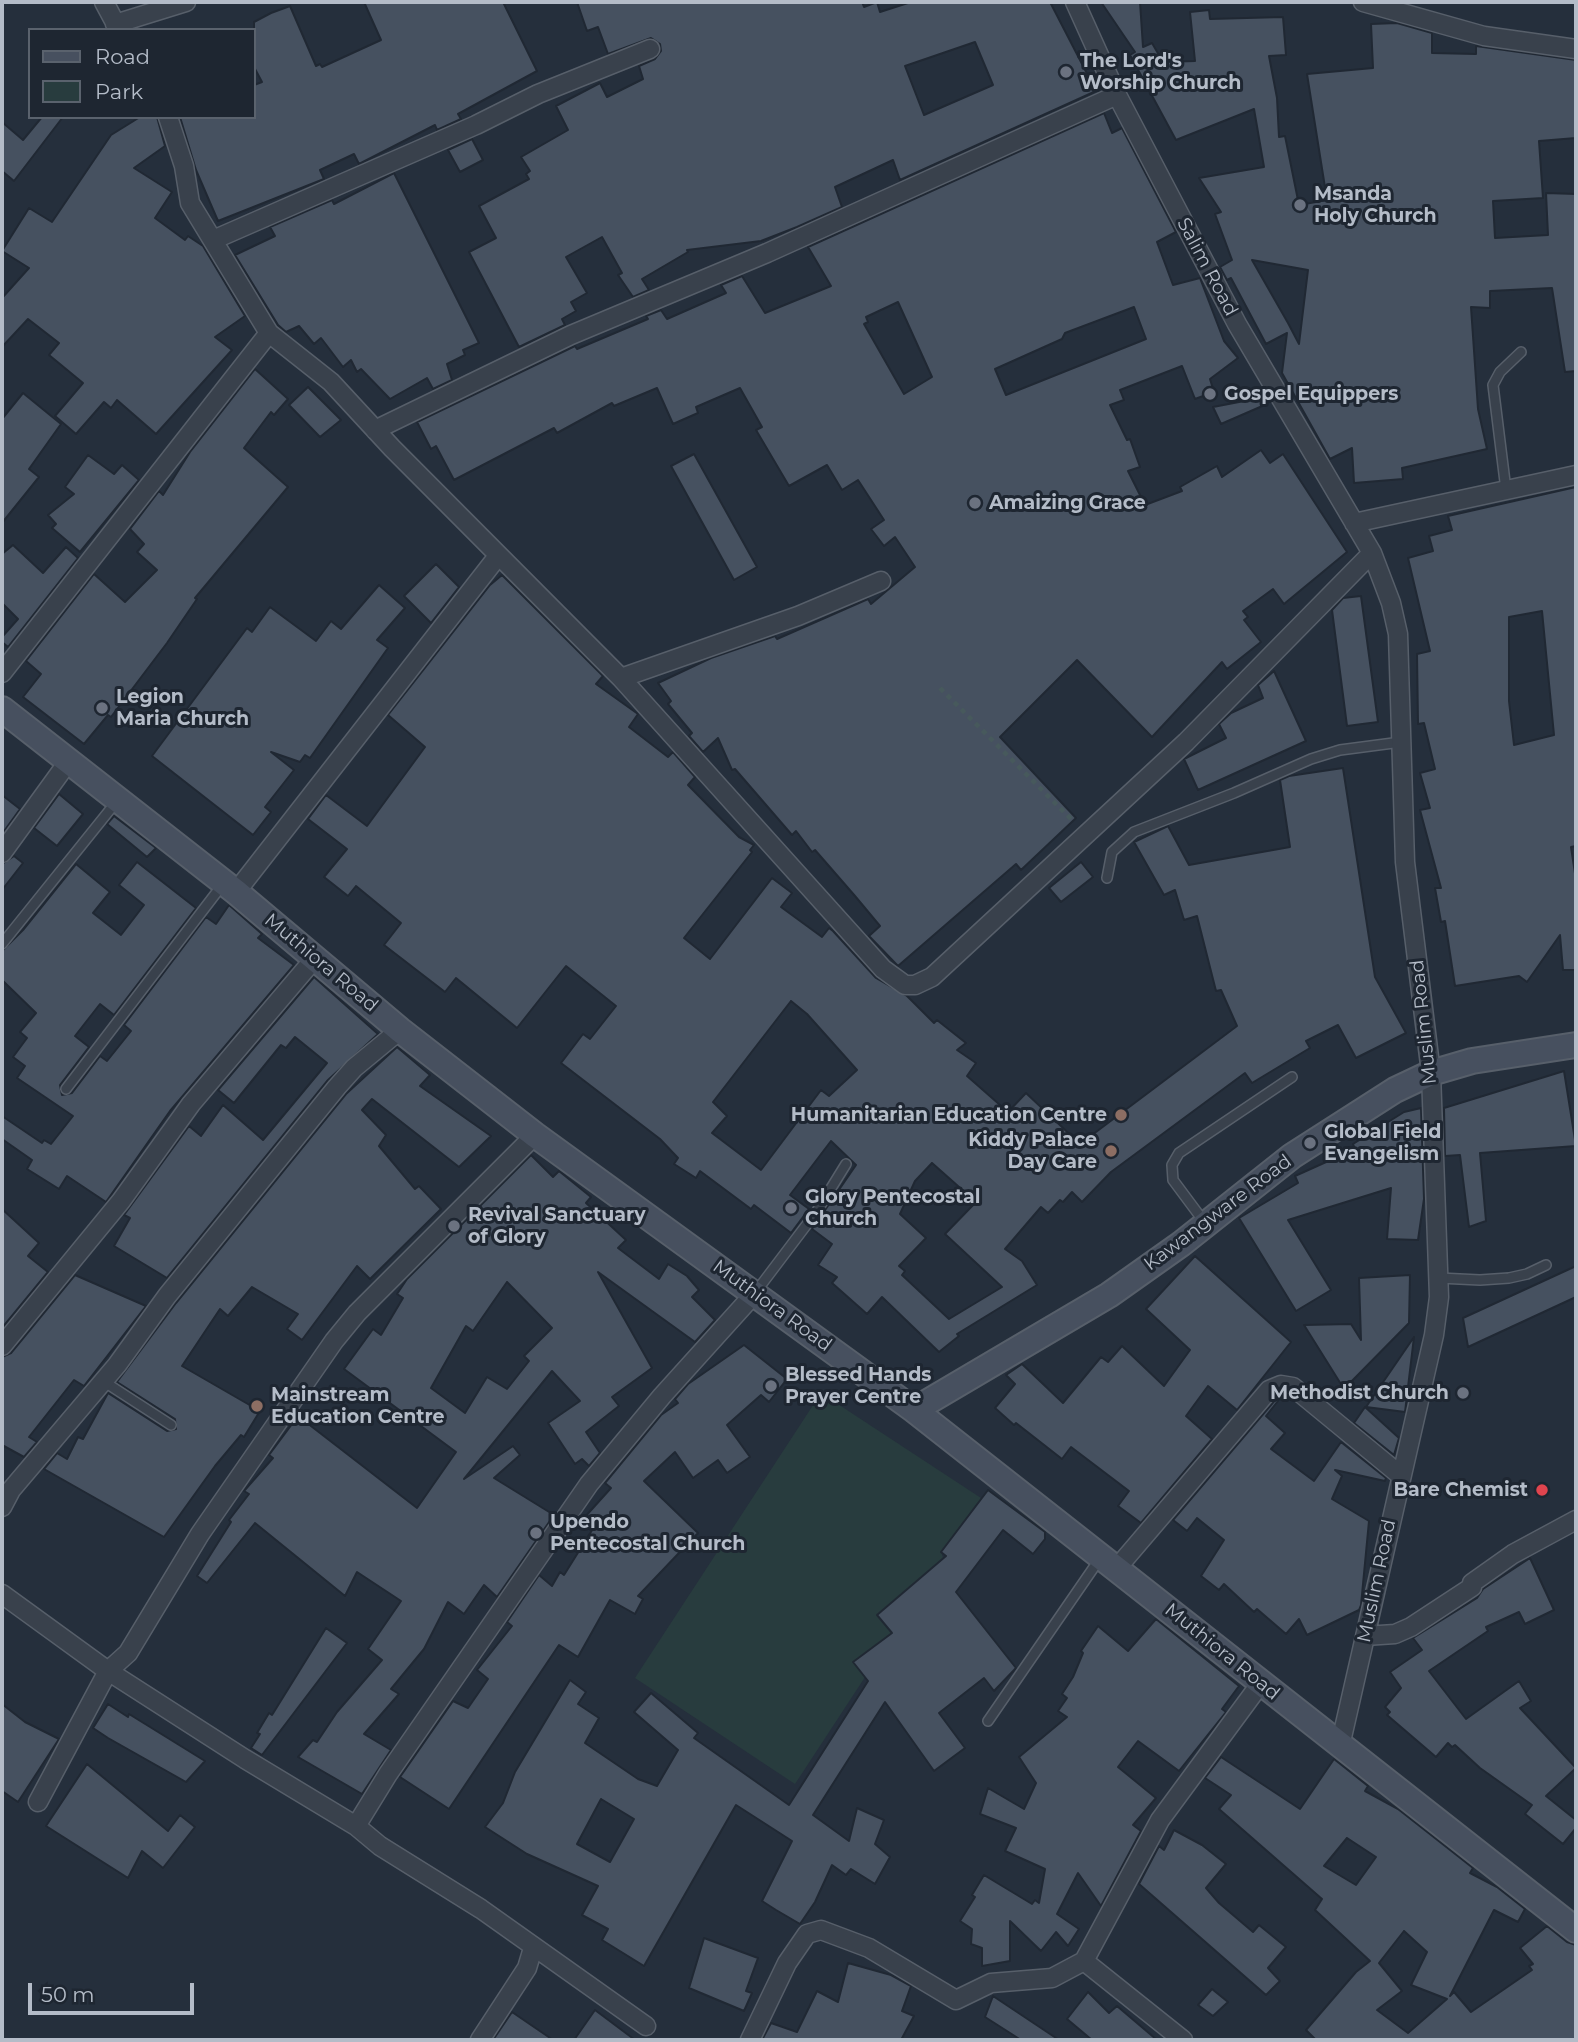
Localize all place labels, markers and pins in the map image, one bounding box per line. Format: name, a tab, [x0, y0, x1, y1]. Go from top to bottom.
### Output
place label: The Lord's Worship Church	[1080, 50, 1241, 94]
marker: The Lord's Worship Church	[1058, 64, 1074, 80]
place label: Msanda Holy Church	[1314, 183, 1437, 227]
marker: Msanda Holy Church	[1292, 197, 1308, 213]
place label: Gospel Equippers	[1224, 383, 1398, 405]
marker: Gospel Equippers	[1202, 386, 1218, 402]
place label: Amaizing Grace	[989, 492, 1146, 514]
marker: Amaizing Grace	[967, 495, 983, 511]
place label: Legion Maria Church	[116, 686, 249, 730]
marker: Legion Maria Church	[94, 700, 110, 716]
place label: Humanitarian Education Centre	[791, 1104, 1107, 1126]
marker: Humanitarian Education Centre	[1113, 1107, 1129, 1123]
place label: Global Field Evangelism	[1324, 1121, 1441, 1165]
place label: Kiddy Palace Day Care	[968, 1129, 1097, 1173]
marker: Global Field Evangelism	[1302, 1135, 1318, 1151]
marker: Kiddy Palace Day Care	[1103, 1143, 1119, 1159]
place label: Glory Pentecostal Church	[805, 1186, 980, 1230]
marker: Glory Pentecostal Church	[783, 1200, 799, 1216]
place label: Revival Sanctuary of Glory	[468, 1204, 646, 1248]
marker: Revival Sanctuary of Glory	[446, 1218, 462, 1234]
place label: Blessed Hands Prayer Centre	[785, 1364, 931, 1408]
marker: Blessed Hands Prayer Centre	[763, 1378, 779, 1394]
place label: Methodist Church	[1270, 1382, 1449, 1404]
place label: Mainstream Education Centre	[271, 1384, 445, 1428]
marker: Methodist Church	[1455, 1385, 1471, 1401]
marker: Mainstream Education Centre	[249, 1398, 265, 1414]
place label: Bare Chemist	[1393, 1479, 1528, 1501]
marker: Bare Chemist	[1534, 1482, 1550, 1498]
place label: Upendo Pentecostal Church	[550, 1511, 745, 1555]
marker: Upendo Pentecostal Church	[528, 1525, 544, 1541]

